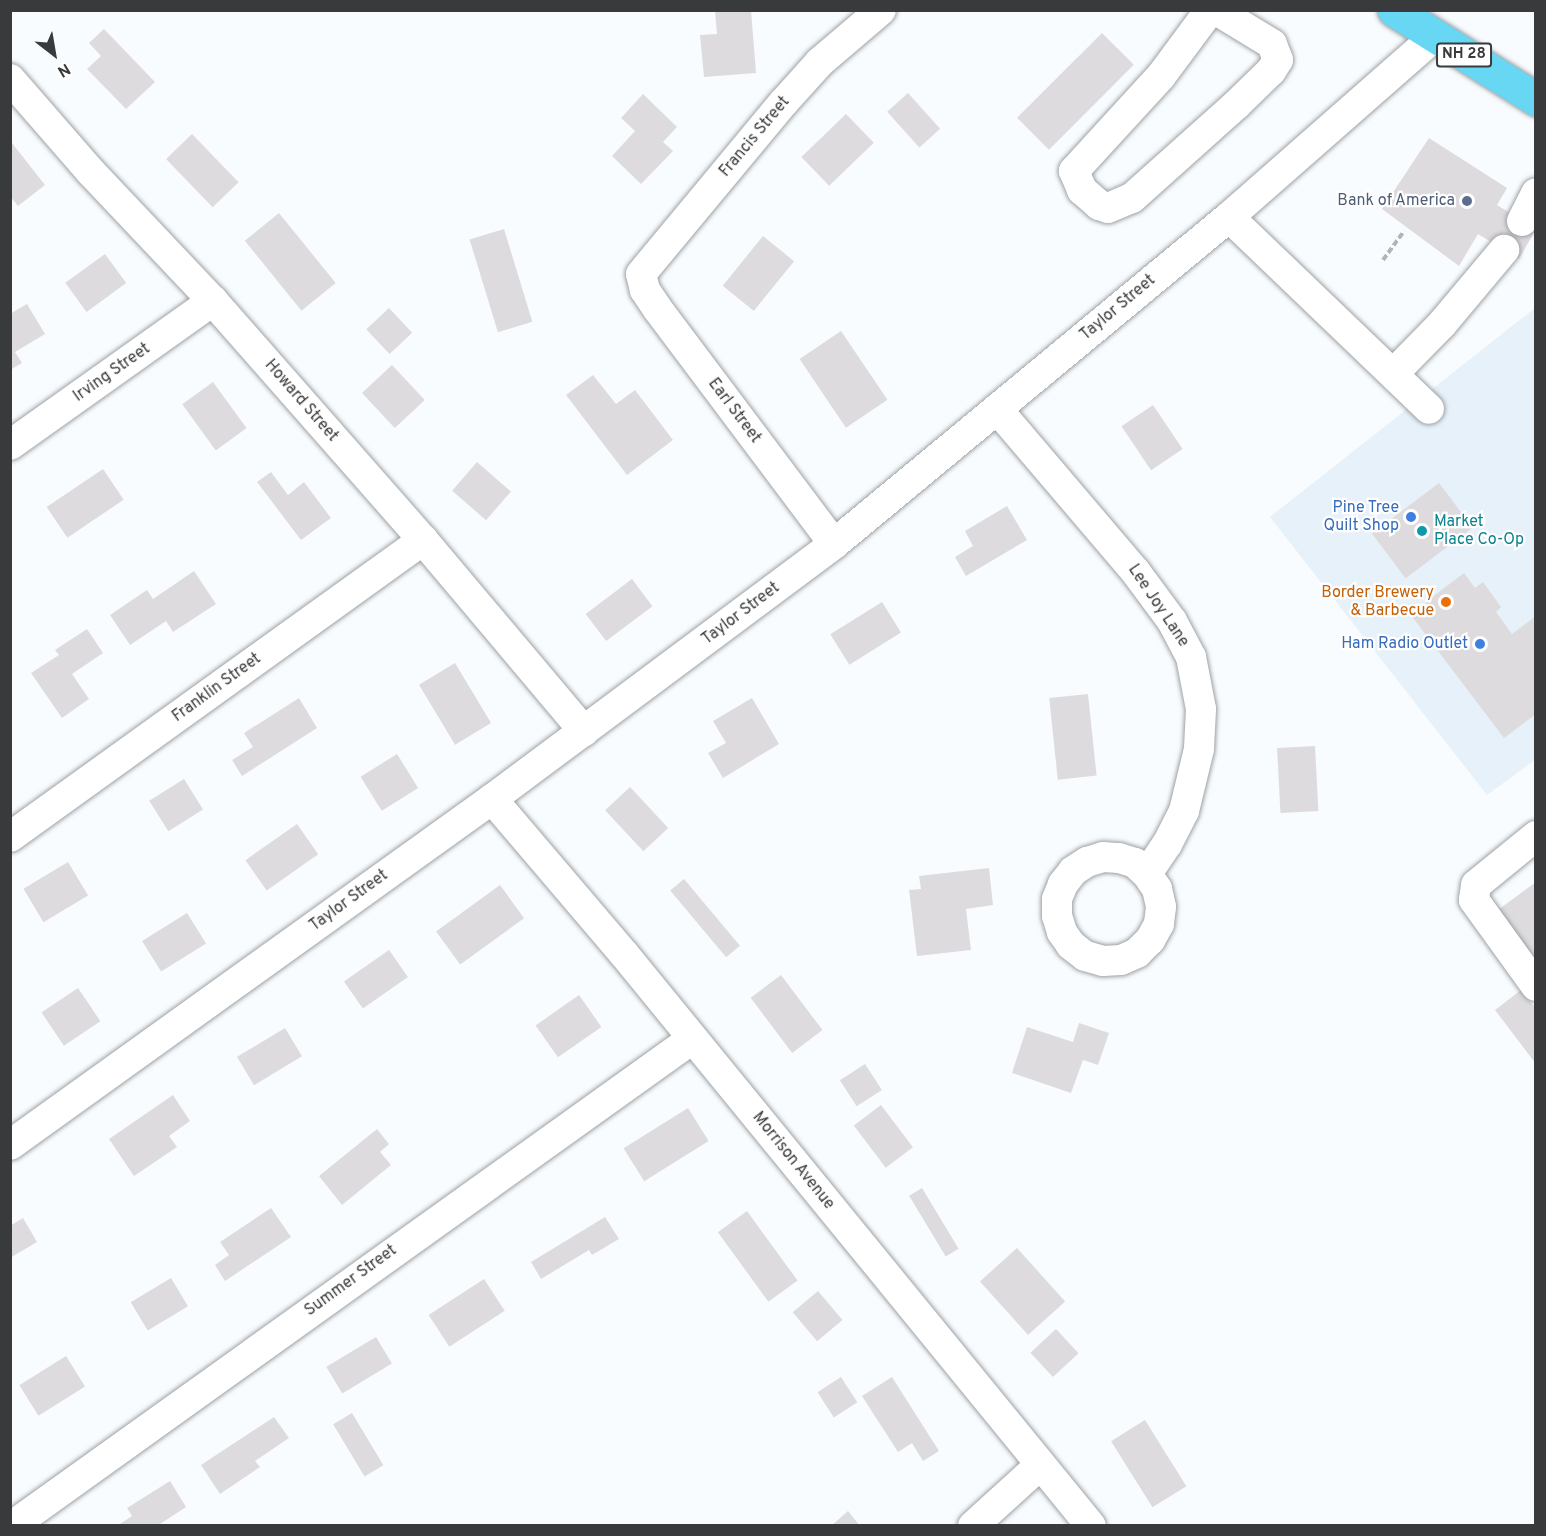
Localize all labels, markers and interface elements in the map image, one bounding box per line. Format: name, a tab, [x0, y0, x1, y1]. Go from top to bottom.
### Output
north arrow	[24, 24, 84, 84]
road number: NH 28	[1436, 43, 1492, 67]
text: N	[53, 58, 73, 81]
street label: Francis Street	[716, 93, 794, 181]
place label: Bank of America	[1337, 191, 1455, 211]
marker: Bank of America	[1460, 194, 1474, 208]
street label: Taylor Street	[1077, 271, 1159, 345]
street label: Irving Street	[70, 340, 154, 406]
street label: Howard Street	[260, 356, 342, 446]
street label: Earl Street	[703, 375, 765, 447]
place label: Pine Tree Quilt Shop	[1324, 498, 1399, 536]
marker: Pine Tree Quilt Shop	[1404, 510, 1418, 524]
place label: Market Place Co-Op	[1434, 512, 1524, 550]
marker: Market Place Co-Op	[1415, 524, 1429, 538]
street label: Lee Joy Lane	[1123, 561, 1193, 651]
street label: Taylor Street	[698, 579, 784, 649]
place label: Border Brewery & Barbecue	[1321, 583, 1434, 621]
marker: Border Brewery & Barbecue	[1439, 595, 1453, 609]
place label: Ham Radio Outlet	[1341, 634, 1468, 654]
marker: Ham Radio Outlet	[1473, 637, 1487, 651]
street label: Franklin Street	[169, 649, 265, 727]
street label: Taylor Street	[306, 866, 392, 936]
street label: Morrison Avenue	[748, 1108, 838, 1214]
street label: Summer Street	[301, 1241, 401, 1321]

